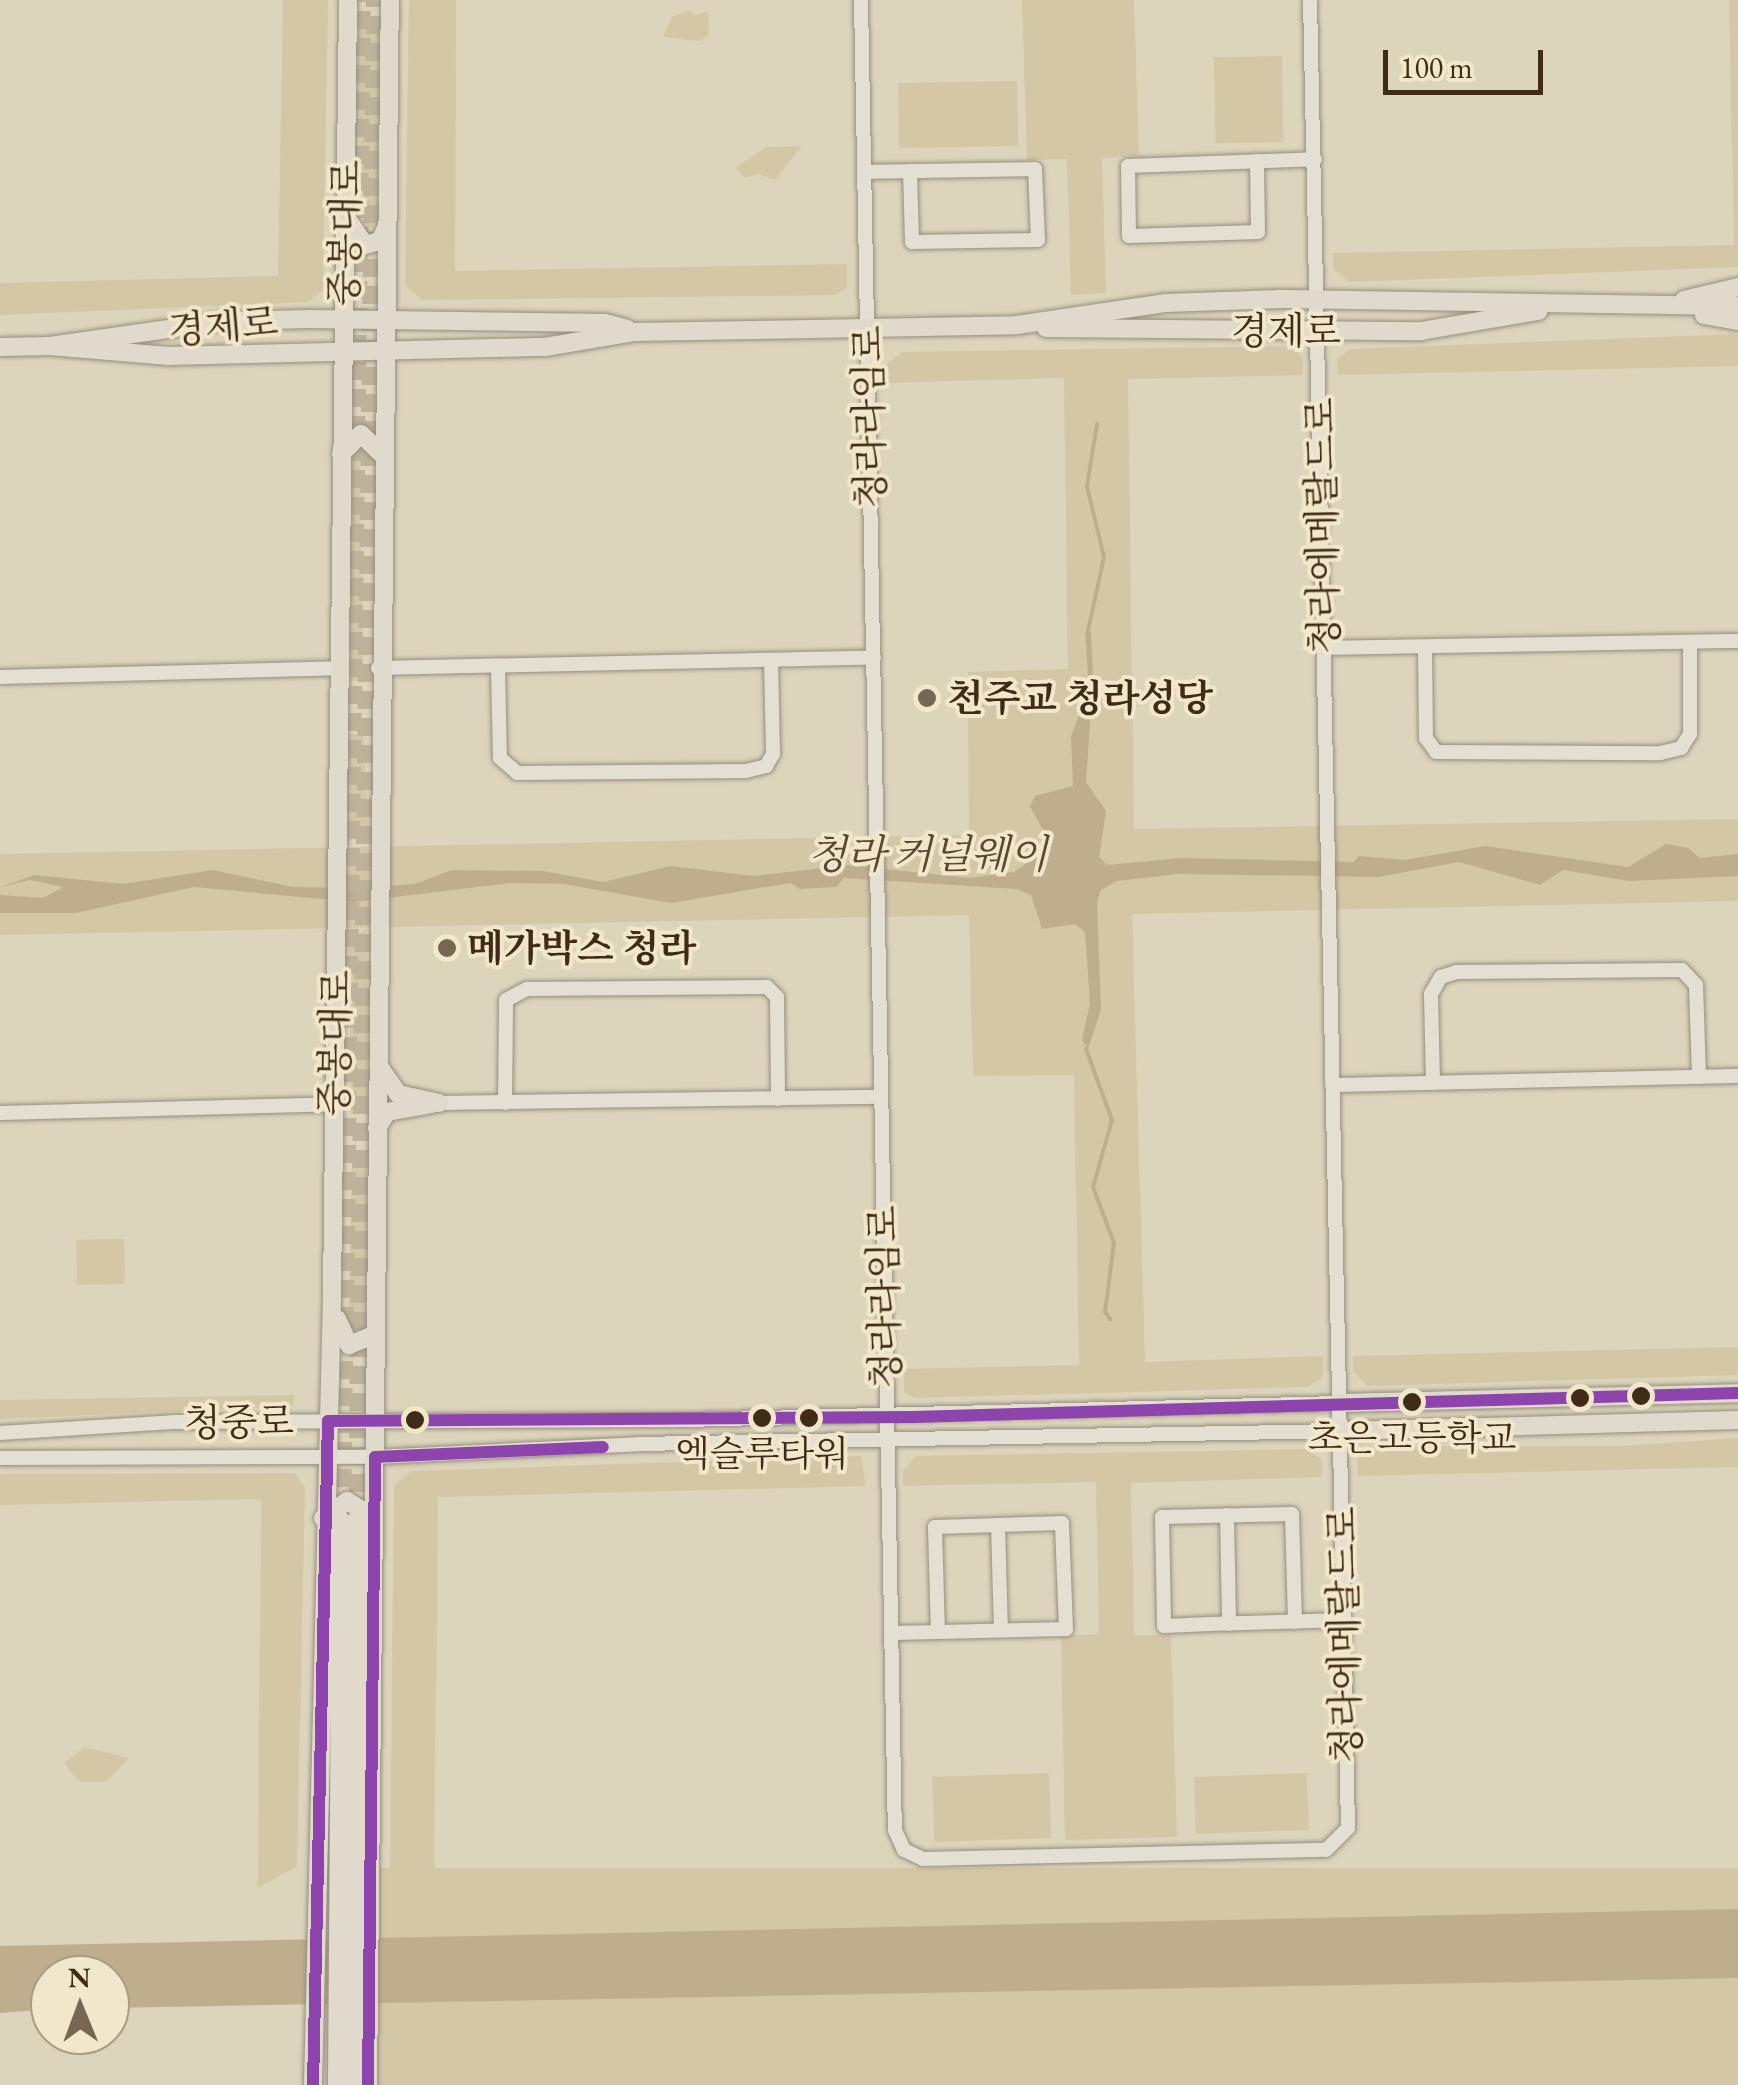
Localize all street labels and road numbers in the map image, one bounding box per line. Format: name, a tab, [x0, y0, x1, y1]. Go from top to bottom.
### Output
street label: 중봉대로	[321, 159, 369, 307]
street label: 경제로	[166, 298, 280, 354]
street label: 경제로	[1231, 308, 1341, 354]
street label: 청라라임로	[845, 325, 893, 509]
street label: 청라에메랄드로	[1297, 397, 1347, 655]
street label: 중봉대로	[311, 969, 359, 1117]
street label: 청라라임로	[860, 1205, 908, 1389]
street label: 청중로	[184, 1398, 294, 1446]
street label: 청라에메랄드로	[1319, 1506, 1369, 1764]

